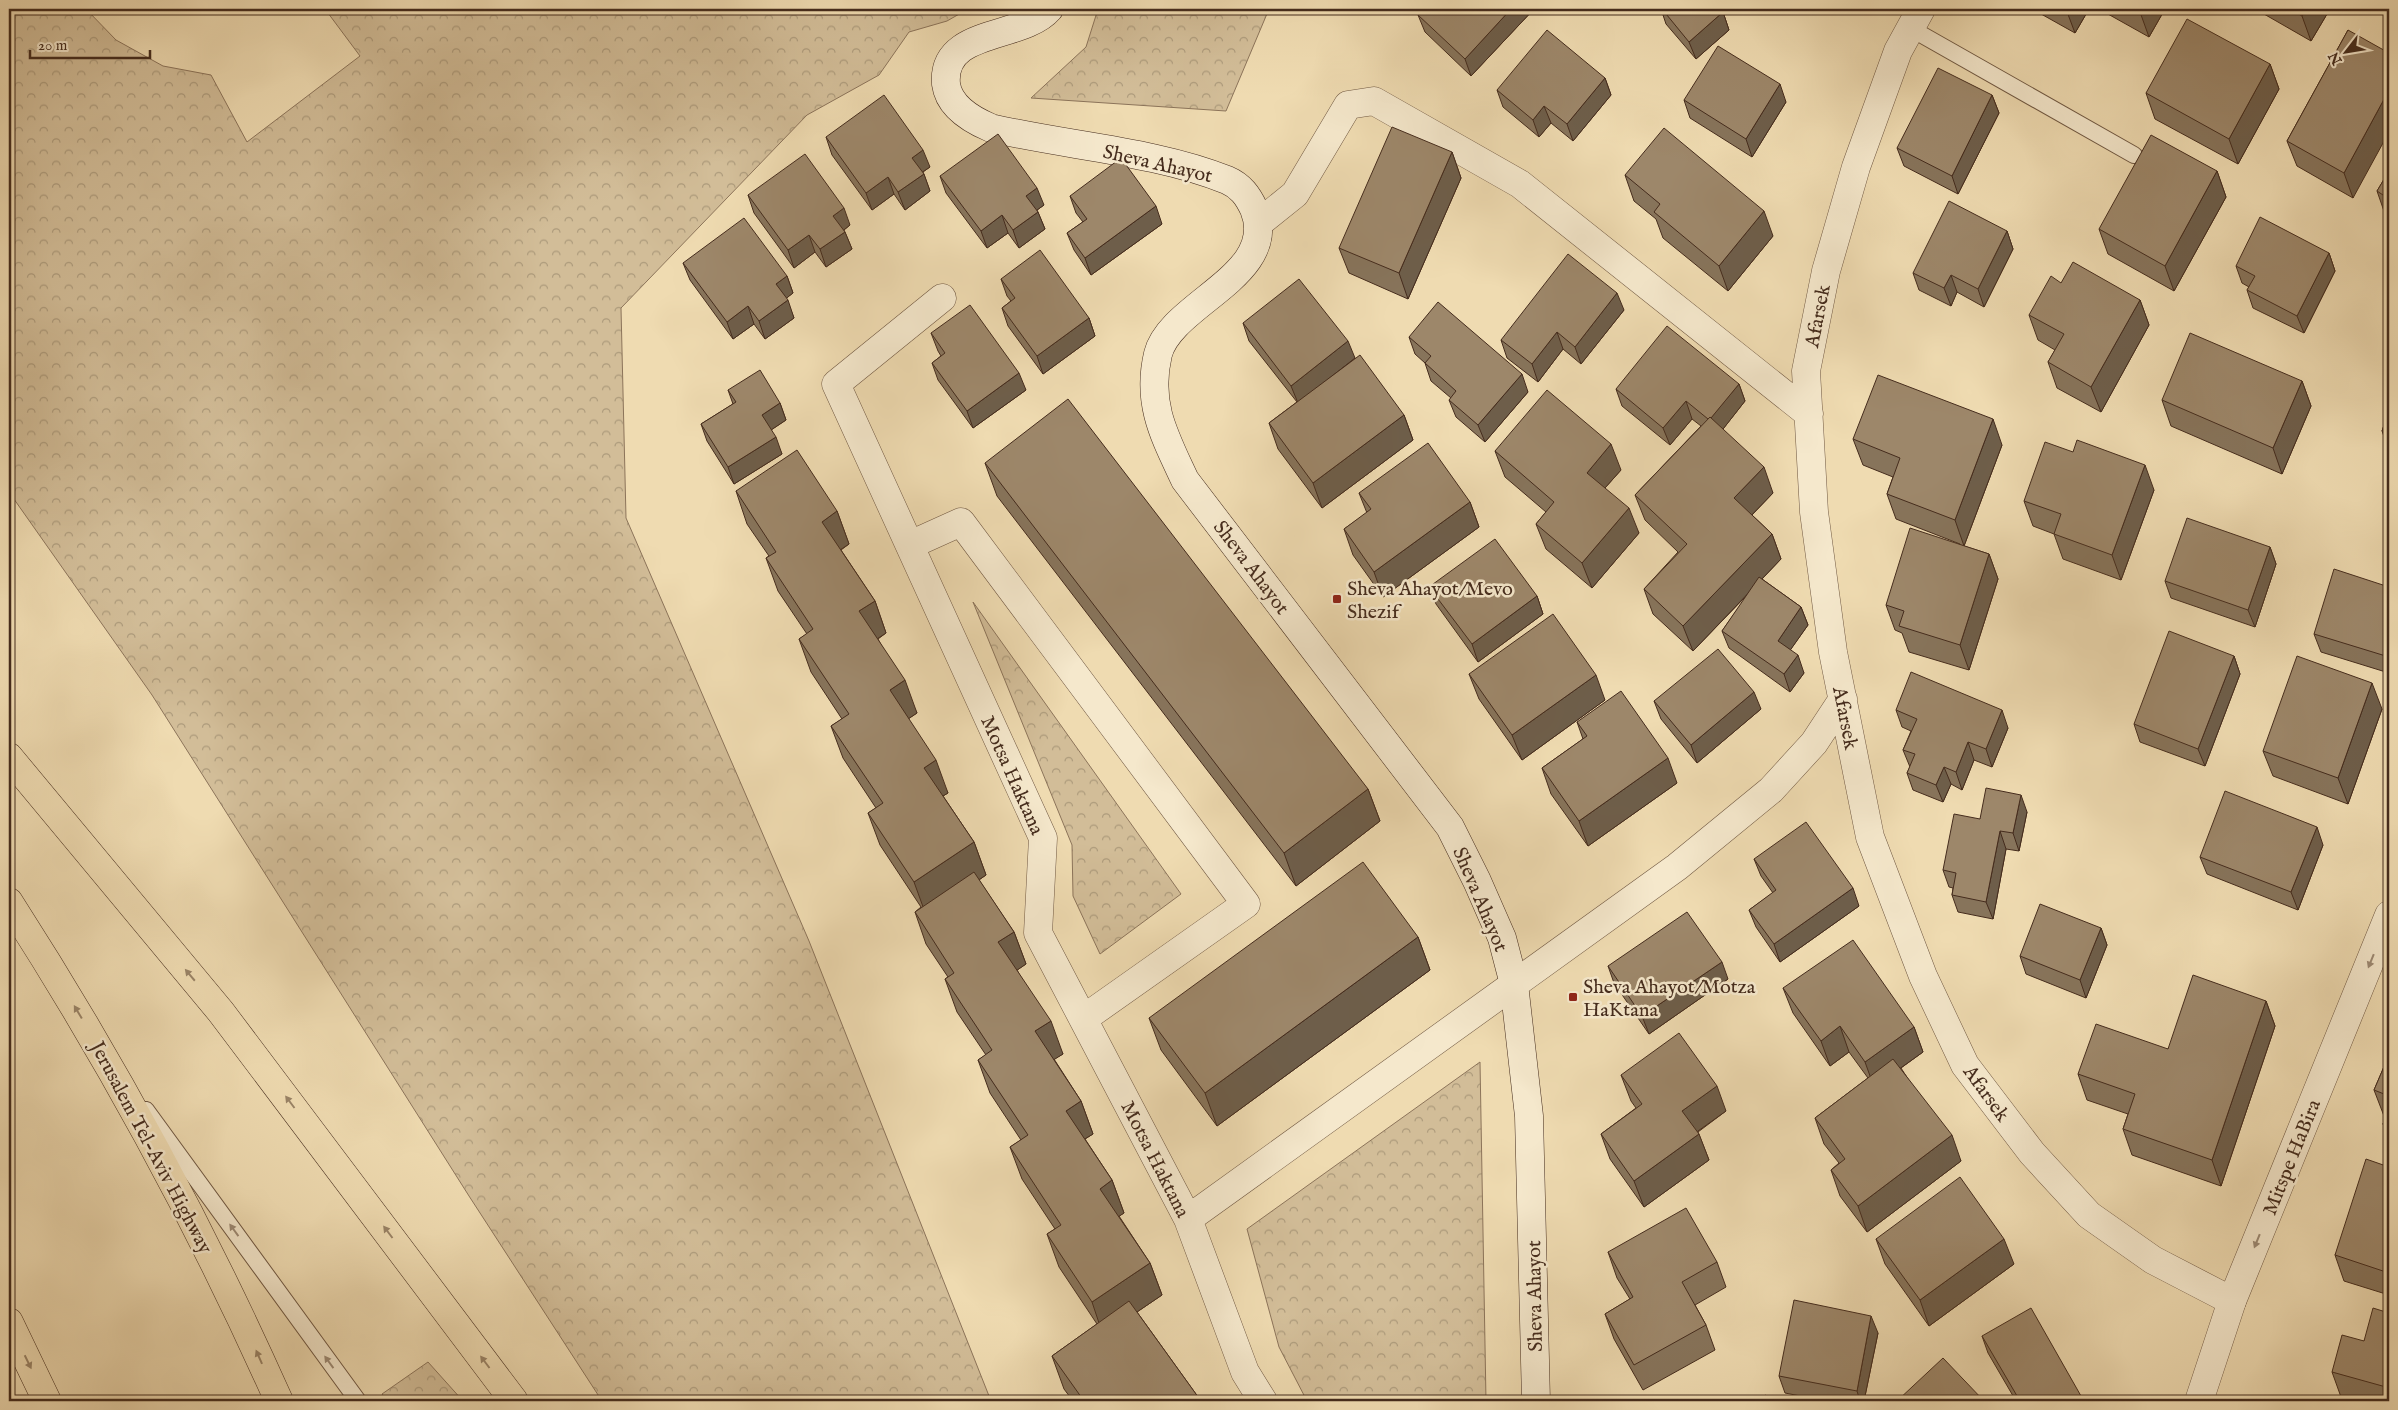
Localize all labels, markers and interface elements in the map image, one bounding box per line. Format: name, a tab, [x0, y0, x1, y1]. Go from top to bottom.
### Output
scale bar	[30, 28, 150, 60]
north arrow	[2320, 28, 2370, 78]
text: 20 m	[38, 36, 68, 55]
text: N	[2325, 48, 2347, 69]
street label: Sheva Ahayot	[1100, 140, 1215, 189]
street label: Afarsek	[1800, 282, 1837, 351]
street label: Sheva Ahayot	[1207, 516, 1294, 620]
place label: Sheva Ahayot/Mevo Shezif	[1347, 577, 1513, 625]
marker: Sheva Ahayot/Mevo Shezif	[1331, 593, 1343, 605]
street label: Afarsek	[1826, 684, 1863, 752]
street label: Motsa Haktana	[974, 712, 1049, 839]
street label: Sheva Ahayot	[1446, 843, 1513, 956]
one-way arrow	[2367, 953, 2374, 968]
one-way arrow	[184, 968, 195, 981]
place label: Sheva Ahayot/Motza HaKtana	[1583, 975, 1756, 1023]
marker: Sheva Ahayot/Motza HaKtana	[1567, 991, 1579, 1003]
one-way arrow	[73, 1006, 82, 1019]
street label: Jerusalem Tel-Aviv Highway	[83, 1035, 217, 1258]
street label: Afarsek	[1956, 1060, 2015, 1127]
one-way arrow	[284, 1096, 295, 1109]
street label: Mitspe HaBira	[2258, 1096, 2327, 1219]
street label: Motsa Haktana	[1115, 1097, 1195, 1223]
one-way arrow	[229, 1224, 239, 1237]
one-way arrow	[383, 1225, 393, 1239]
one-way arrow	[2252, 1233, 2260, 1248]
street label: Sheva Ahayot	[1522, 1240, 1549, 1352]
one-way arrow	[255, 1350, 263, 1364]
one-way arrow	[24, 1354, 32, 1369]
one-way arrow	[480, 1355, 490, 1369]
one-way arrow	[324, 1356, 335, 1369]

